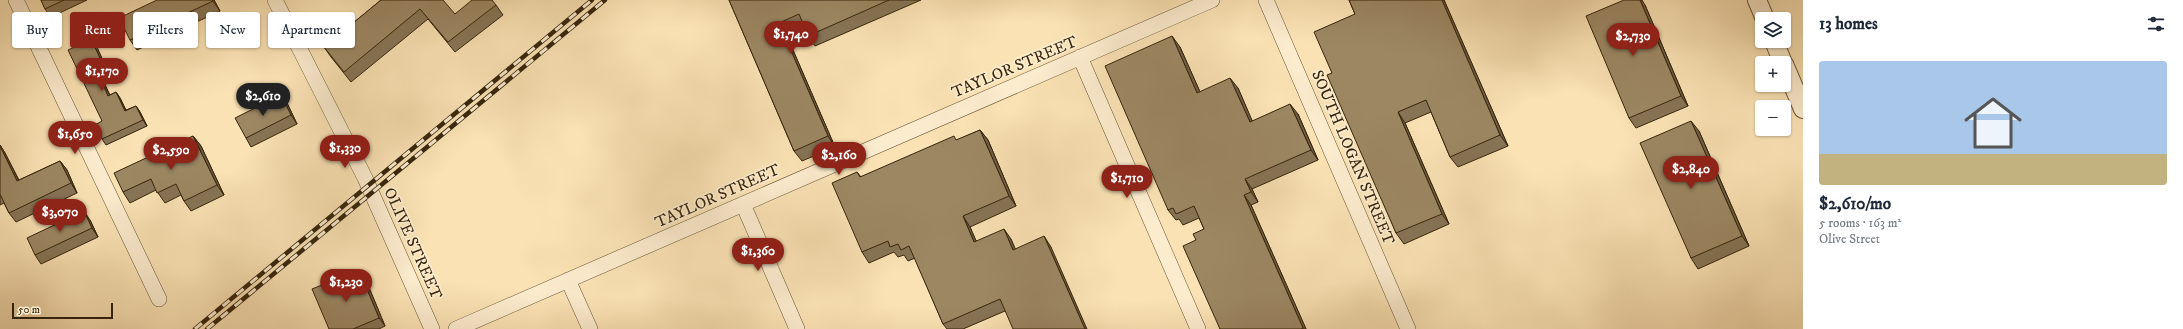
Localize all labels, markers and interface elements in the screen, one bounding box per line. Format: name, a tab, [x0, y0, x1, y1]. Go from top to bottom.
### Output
chip: Buy	[12, 12, 62, 48]
chip: Rent	[70, 12, 125, 48]
chip: Filters	[133, 12, 198, 48]
chip: New	[206, 12, 260, 48]
chip: Apartment	[268, 12, 355, 48]
map controls	[1755, 12, 1791, 136]
button: layers	[1755, 12, 1791, 48]
text: 13 homes	[1819, 13, 1878, 35]
icon: filters	[2145, 13, 2167, 35]
pin: $1,740	[758, 21, 824, 55]
pin: $2,730	[1600, 23, 1666, 57]
text: $1,740	[773, 26, 809, 42]
text: $2,730	[1616, 28, 1651, 44]
street label: TAYLOR STREET	[949, 31, 1080, 102]
button: +	[1755, 56, 1791, 92]
pin: $1,170	[69, 58, 135, 92]
text: $1,170	[85, 63, 119, 79]
street label: SOUTH LOGAN STREET	[1307, 67, 1399, 248]
pin: $2,610	[230, 83, 296, 117]
icon: home	[1957, 87, 2029, 159]
text: $2,610	[245, 88, 281, 104]
button: −	[1755, 100, 1791, 136]
pin: $1,650	[42, 121, 108, 155]
text: $1,650	[57, 126, 93, 142]
pin: $1,330	[312, 135, 378, 169]
pin: $2,590	[138, 137, 204, 171]
text: $1,330	[329, 140, 361, 156]
text: $2,590	[153, 142, 189, 158]
pin: $2,160	[806, 142, 872, 176]
text: $2,160	[821, 147, 857, 163]
pin: $2,840	[1658, 156, 1724, 190]
street label: TAYLOR STREET	[652, 159, 783, 232]
text: $2,840	[1672, 161, 1710, 177]
pin: $1,710	[1094, 165, 1160, 199]
text: $1,710	[1110, 170, 1144, 186]
street label: OLIVE STREET	[380, 184, 447, 302]
text: $2,610/mo	[1819, 193, 1891, 215]
pin: $3,070	[27, 199, 93, 233]
text: $3,070	[42, 204, 78, 220]
text: 5 rooms · 163 m²	[1819, 215, 1901, 231]
text: Olive Street	[1819, 231, 1880, 247]
pin: $1,360	[725, 238, 791, 272]
text: $1,360	[741, 243, 775, 259]
pin: $1,230	[313, 269, 379, 303]
text: $1,230	[329, 274, 363, 290]
scale bar	[12, 301, 113, 320]
text: 50 m	[18, 303, 40, 317]

